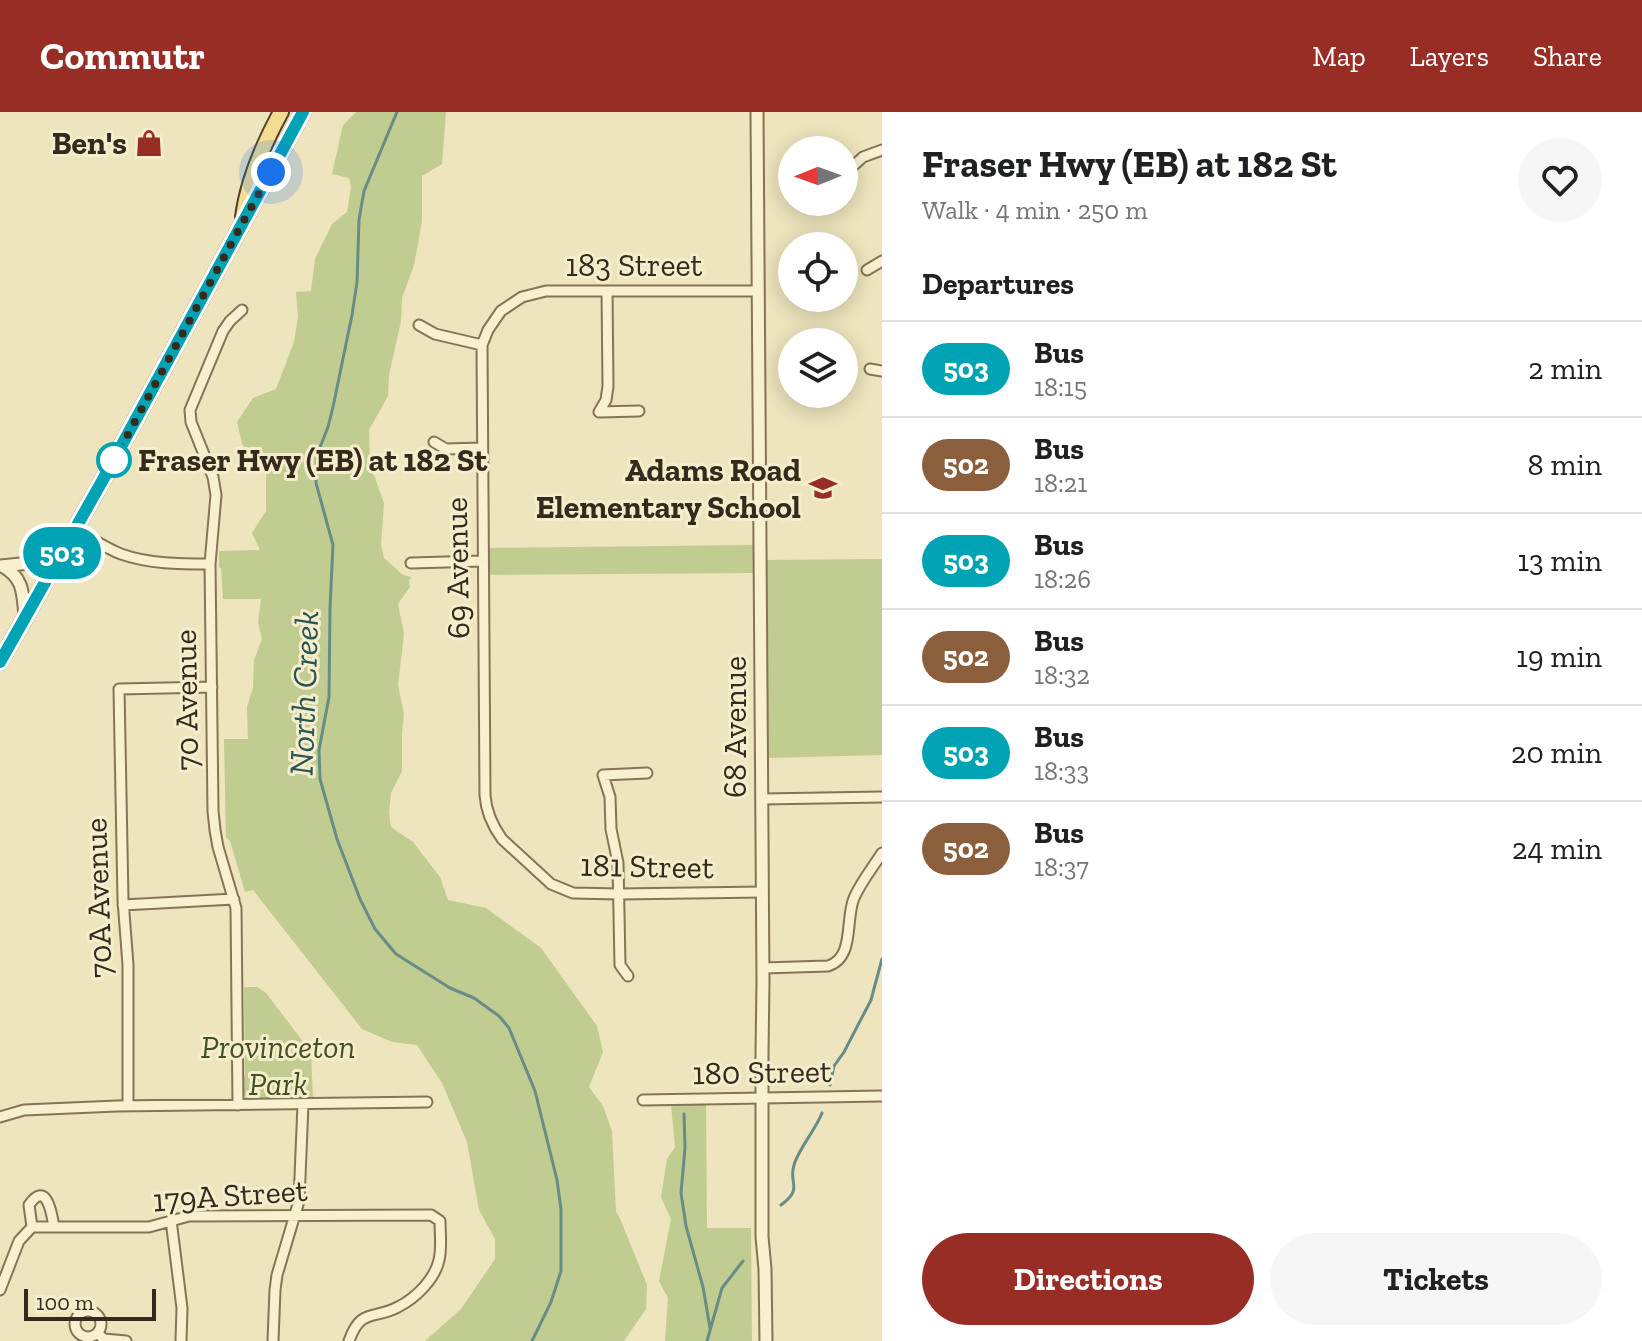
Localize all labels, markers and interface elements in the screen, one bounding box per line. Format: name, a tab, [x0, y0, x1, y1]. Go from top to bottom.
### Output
text: Commutr	[40, 33, 205, 79]
text: Map	[1312, 40, 1366, 73]
text: Layers	[1410, 40, 1489, 73]
text: Share	[1533, 40, 1602, 73]
place label: Ben's	[52, 124, 127, 162]
shop icon: Ben's	[134, 128, 164, 158]
north arrow	[778, 136, 858, 216]
map controls	[778, 136, 858, 408]
button: heart	[1518, 138, 1602, 222]
text: Fraser Hwy (EB) at 182 St	[922, 141, 1337, 187]
your location	[251, 152, 291, 192]
text: Walk · 4 min · 250 m	[922, 194, 1148, 226]
button: locate	[778, 232, 858, 312]
street label: 183 Street	[566, 246, 703, 284]
text: Departures	[922, 266, 1074, 302]
button: layers	[778, 328, 858, 408]
text: Bus	[1034, 335, 1084, 371]
text: 2 min	[1528, 351, 1602, 387]
text: 503	[943, 352, 989, 385]
text: 18:15	[1034, 371, 1087, 403]
text: Bus	[1034, 431, 1084, 467]
place label: Fraser Hwy (EB) at 182 St	[138, 441, 487, 479]
marker: Fraser Hwy (EB) at 182 St	[97, 443, 131, 477]
text: 8 min	[1528, 447, 1602, 483]
text: 502	[943, 448, 989, 481]
place label: Adams Road Elementary School	[536, 451, 801, 526]
text: 18:21	[1034, 467, 1087, 499]
school or university icon: Adams Road Elementary School	[808, 473, 838, 503]
street label: 69 Avenue	[437, 497, 477, 639]
line badge: 503	[16, 527, 108, 579]
text: Bus	[1034, 527, 1084, 563]
text: 503	[39, 536, 85, 569]
text: 13 min	[1517, 543, 1602, 579]
text: 503	[943, 544, 989, 577]
text: 18:26	[1034, 563, 1091, 595]
water label: North Creek	[281, 610, 327, 776]
text: Bus	[1034, 623, 1084, 659]
street label: 70 Avenue	[166, 629, 206, 771]
text: 19 min	[1516, 639, 1602, 675]
text: 502	[943, 640, 989, 673]
street label: 68 Avenue	[716, 656, 754, 798]
text: 18:32	[1034, 659, 1090, 691]
text: Bus	[1034, 719, 1084, 755]
text: 20 min	[1511, 735, 1602, 771]
text: 503	[943, 736, 989, 769]
text: 18:33	[1034, 755, 1089, 787]
text: Bus	[1034, 815, 1084, 851]
street label: 70A Avenue	[76, 817, 120, 979]
text: 24 min	[1512, 831, 1602, 867]
text: 502	[943, 832, 989, 865]
street label: 181 Street	[580, 846, 714, 886]
text: 18:37	[1034, 851, 1089, 883]
park label: Provinceton Park	[201, 1028, 355, 1103]
street label: 180 Street	[692, 1052, 832, 1092]
street label: 179A Street	[151, 1171, 309, 1219]
button: Directions	[922, 1233, 1254, 1325]
button: Tickets	[1270, 1233, 1602, 1325]
scale bar	[24, 1285, 156, 1321]
text: 100 m	[36, 1289, 94, 1316]

